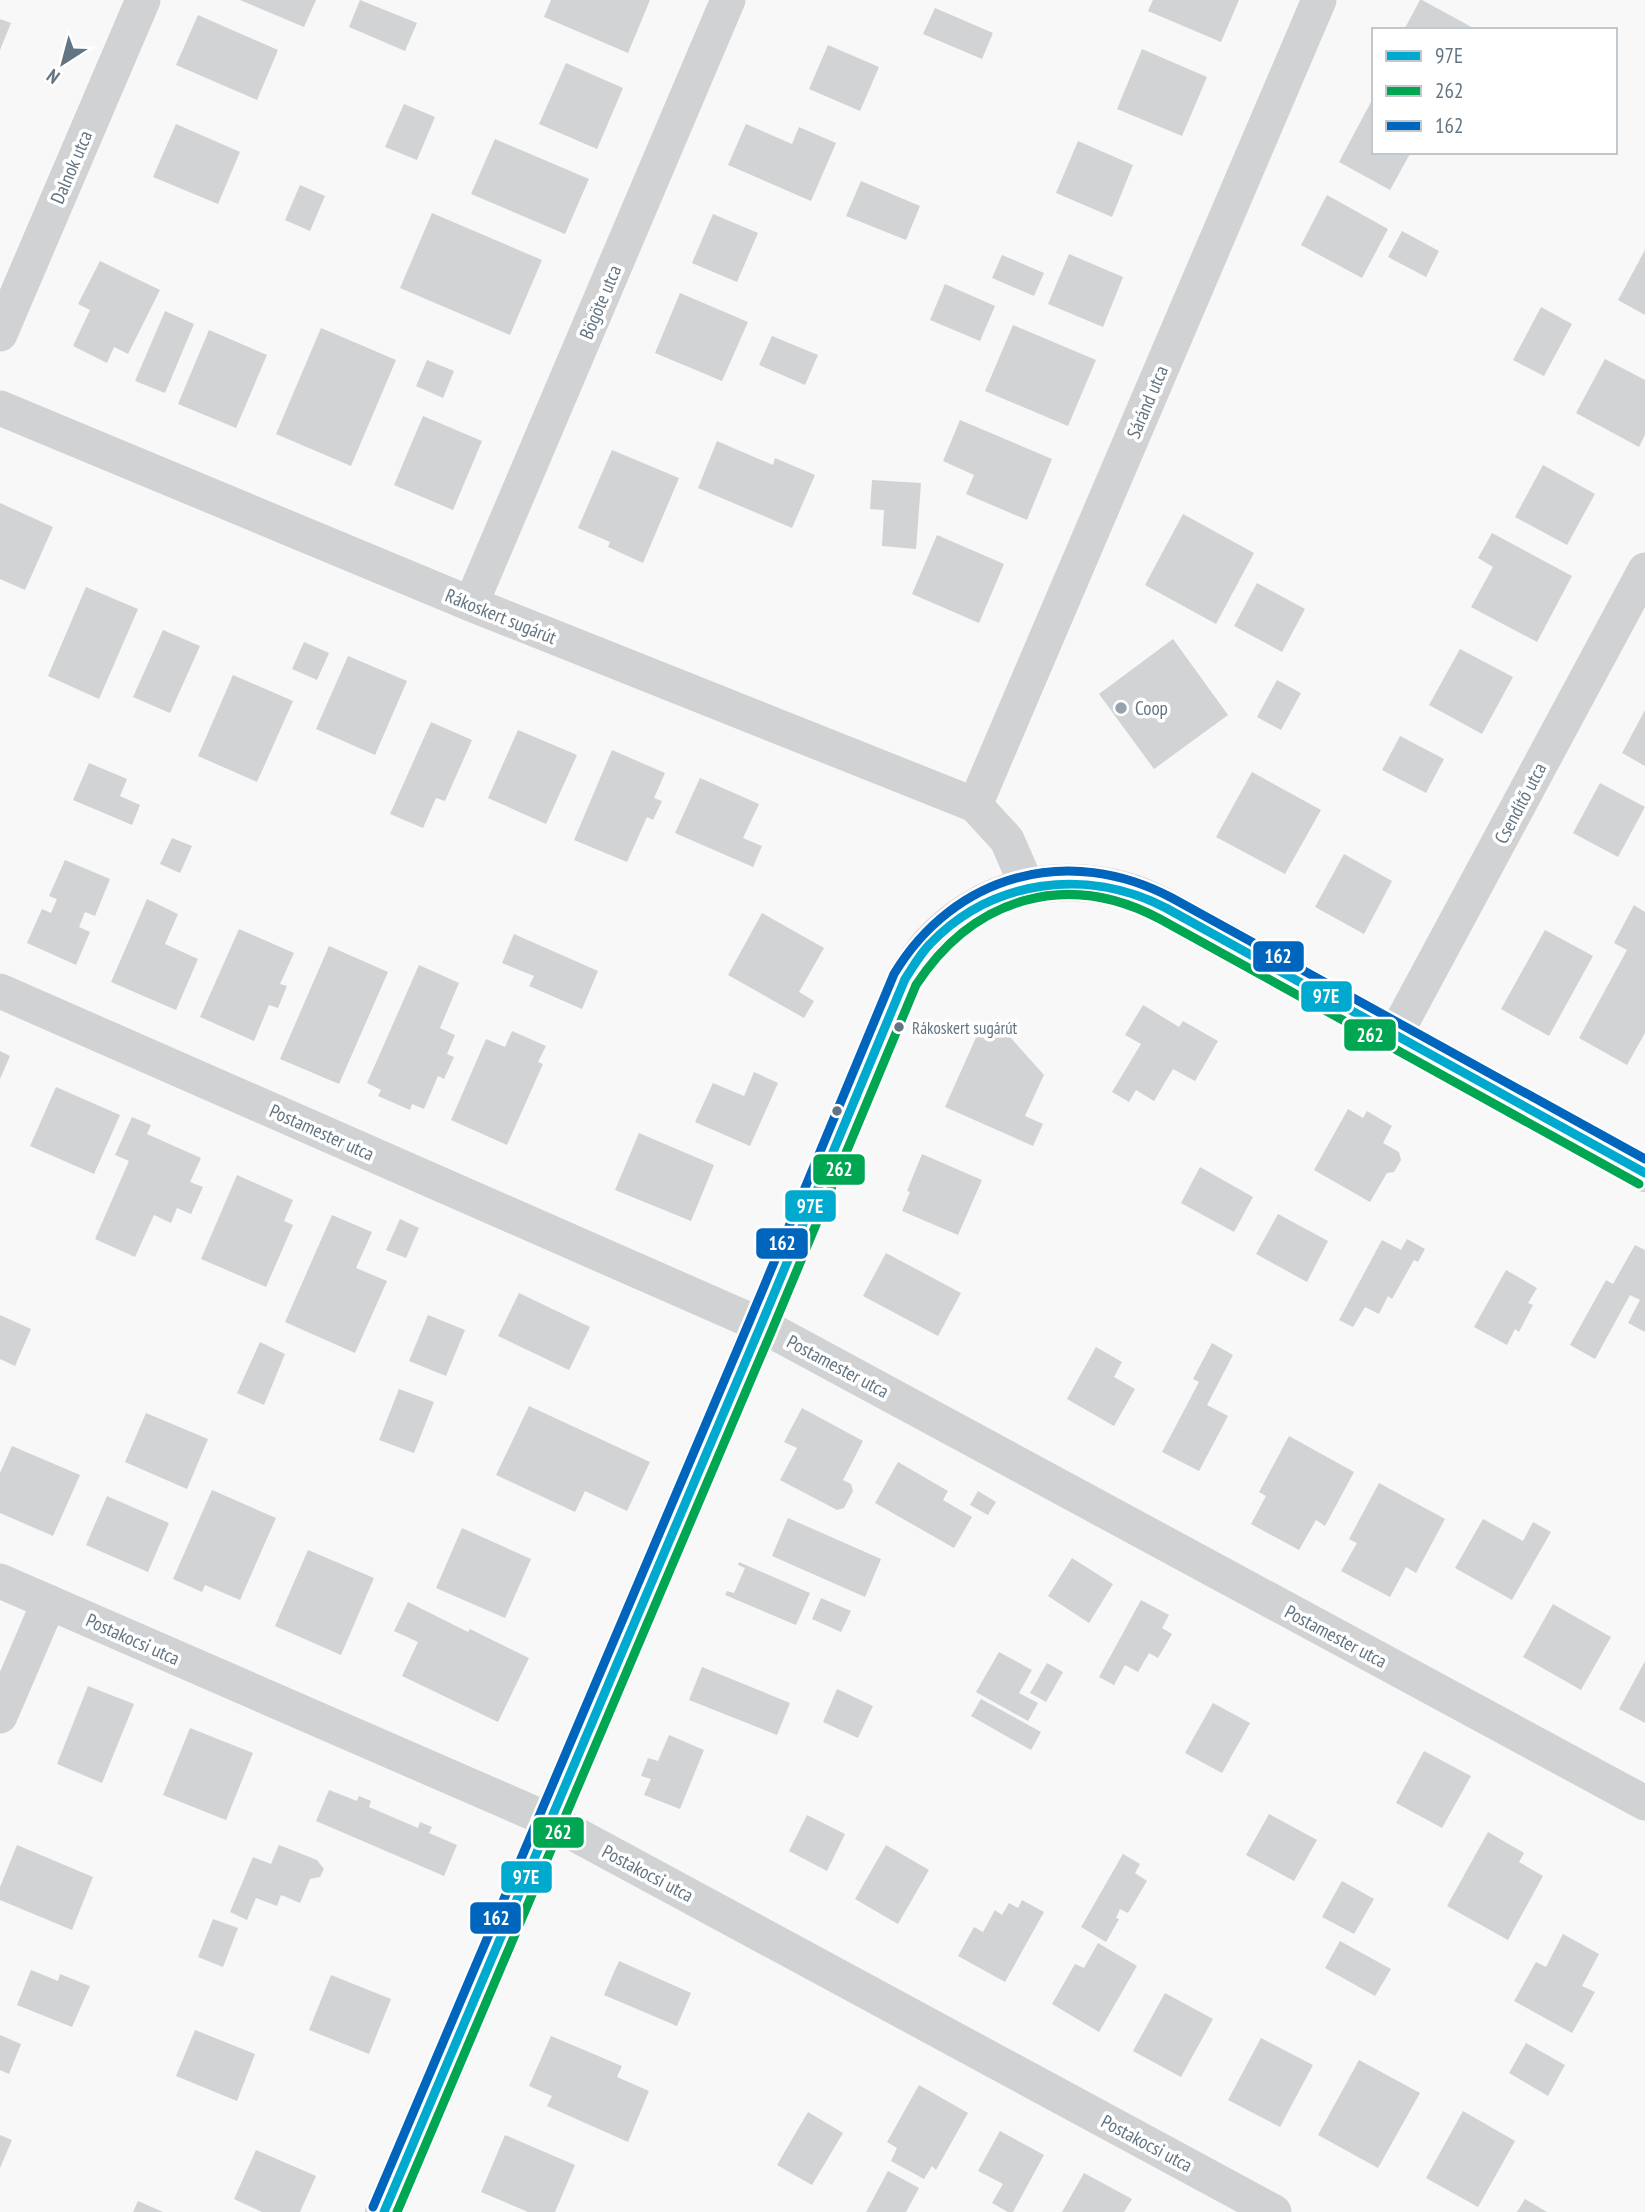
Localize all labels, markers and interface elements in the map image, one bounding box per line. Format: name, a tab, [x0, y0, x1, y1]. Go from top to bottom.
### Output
north arrow	[28, 28, 98, 98]
legend	[1372, 28, 1617, 154]
text: 97E	[1435, 42, 1463, 69]
text: N	[42, 64, 64, 89]
text: 262	[1435, 77, 1463, 104]
text: 162	[1435, 112, 1463, 139]
street label: Dalnok utca	[45, 127, 97, 207]
street label: Bögöte utca	[574, 261, 626, 343]
street label: Sáránd utca	[1121, 362, 1173, 442]
street label: Rákoskert sugárút	[442, 583, 561, 649]
place label: Coop	[1135, 696, 1168, 720]
marker: Coop	[1113, 700, 1129, 716]
street label: Csendítő utca	[1489, 758, 1551, 848]
line badge: 162	[1252, 940, 1305, 973]
text: 162	[1264, 944, 1292, 968]
line badge: 97E	[1300, 980, 1353, 1013]
text: 97E	[1313, 984, 1339, 1008]
place label: Rákoskert sugárút	[912, 1017, 1018, 1039]
line badge: 262	[1343, 1018, 1397, 1052]
marker: Rákoskert sugárút	[892, 1020, 906, 1034]
text: 262	[1356, 1023, 1384, 1047]
street label: Postamester utca	[266, 1098, 378, 1166]
unlabelled marker	[830, 1104, 844, 1118]
line badge: 262	[812, 1153, 866, 1186]
text: 262	[825, 1157, 853, 1181]
line badge: 97E	[784, 1189, 837, 1223]
text: 97E	[797, 1194, 823, 1218]
line badge: 162	[755, 1227, 809, 1260]
text: 162	[768, 1231, 796, 1255]
street label: Postamester utca	[783, 1329, 893, 1403]
street label: Postamester utca	[1281, 1599, 1391, 1673]
street label: Postakocsi utca	[82, 1608, 184, 1670]
line badge: 262	[532, 1816, 585, 1849]
text: 262	[544, 1820, 572, 1844]
street label: Postakocsi utca	[598, 1839, 698, 1907]
line badge: 97E	[500, 1860, 553, 1894]
text: 97E	[513, 1865, 539, 1889]
line badge: 162	[469, 1901, 522, 1935]
text: 162	[482, 1906, 510, 1930]
street label: Postakocsi utca	[1097, 2109, 1197, 2177]

